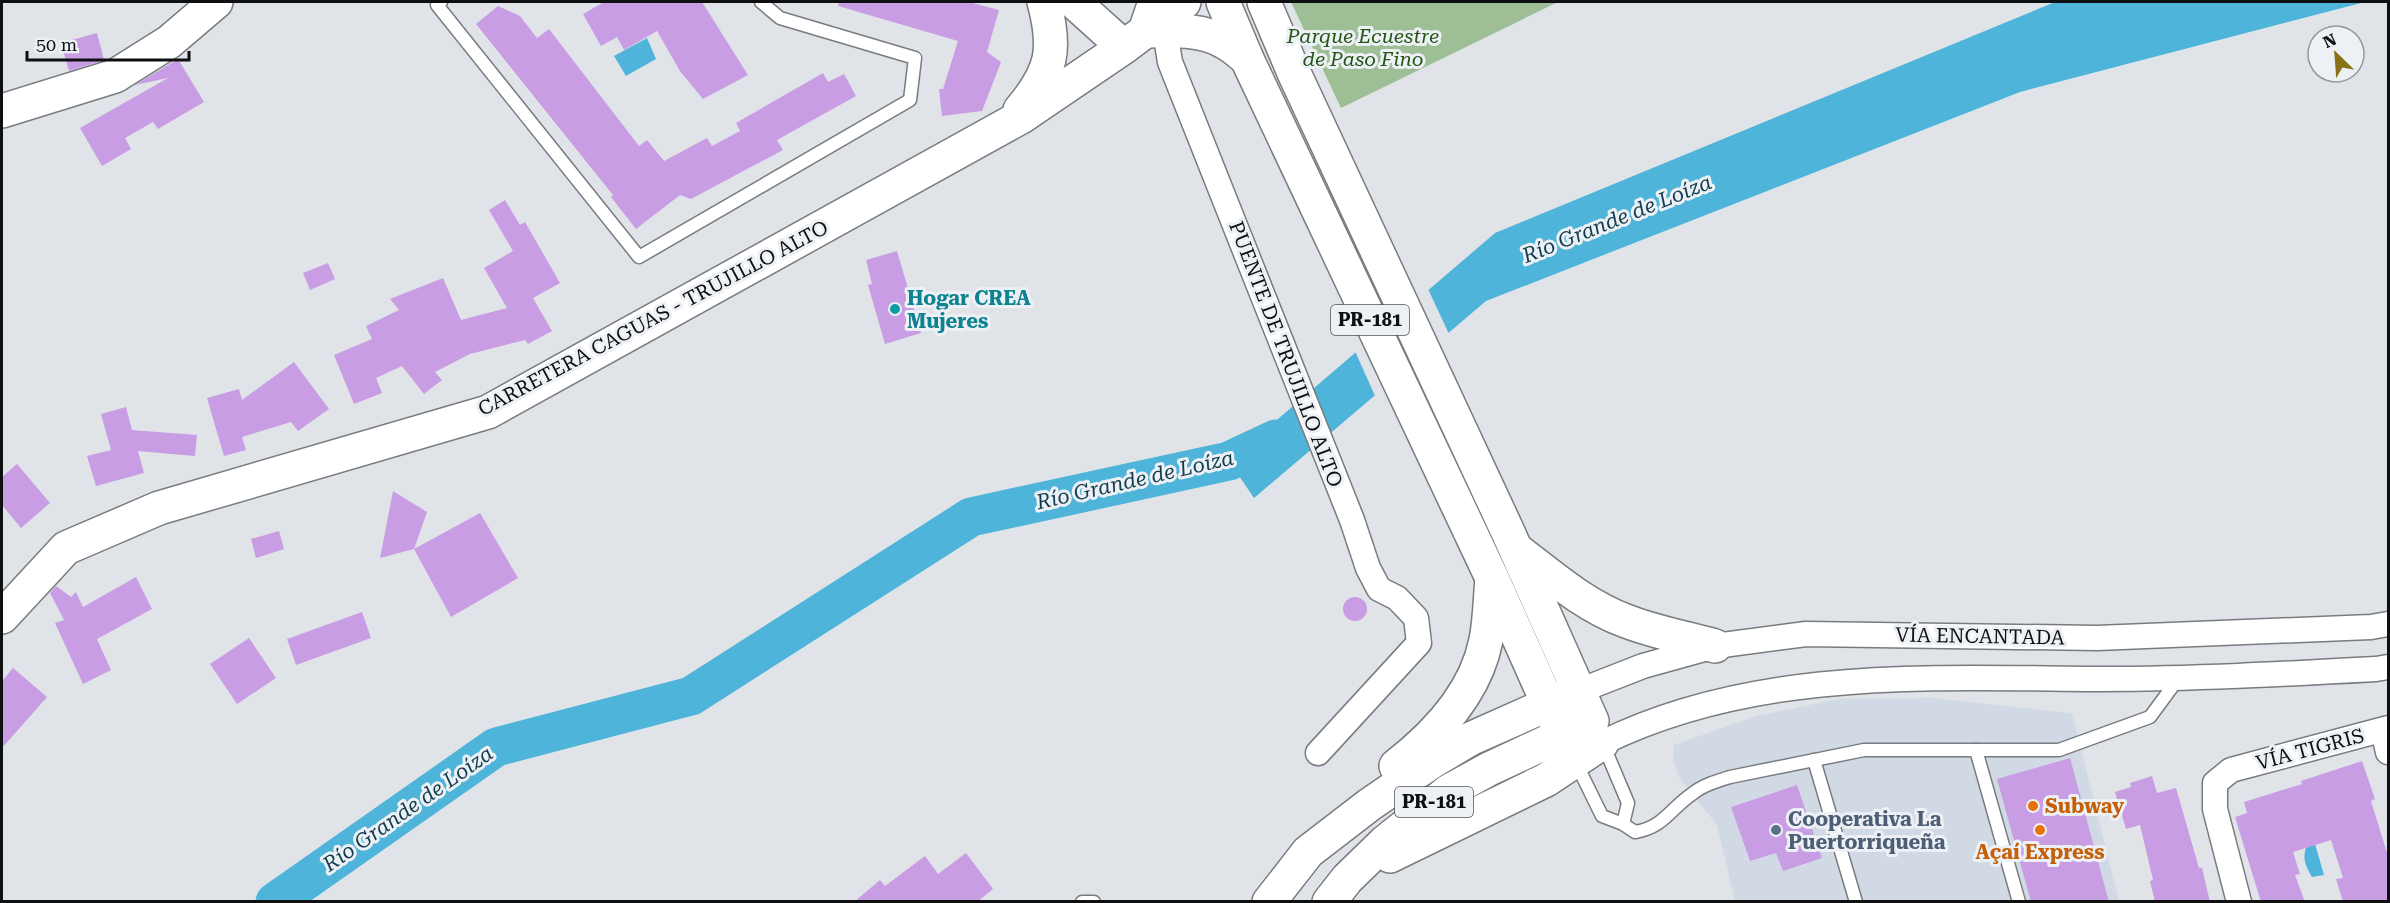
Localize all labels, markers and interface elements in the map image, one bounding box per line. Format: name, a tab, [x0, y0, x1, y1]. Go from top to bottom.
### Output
scale bar	[27, 24, 189, 62]
park label: Parque Ecuestre de Paso Fino	[1286, 24, 1439, 71]
north arrow	[2306, 24, 2366, 84]
text: N	[2320, 30, 2339, 52]
text: 50 m	[36, 34, 77, 55]
water label: Río Grande de Loíza	[1518, 170, 1715, 268]
street label: CARRETERA CAGUAS - TRUJILLO ALTO	[474, 215, 832, 421]
street label: PUENTE DE TRUJILLO ALTO	[1224, 218, 1348, 490]
place label: Hogar CREA Mujeres	[907, 286, 1031, 333]
marker: Hogar CREA Mujeres	[888, 302, 902, 316]
road number: PR-181	[1331, 305, 1409, 335]
water label: Río Grande de Loíza	[1033, 446, 1236, 515]
street label: VÍA ENCANTADA	[1895, 623, 2065, 649]
street label: VÍA TIGRIS	[2253, 723, 2367, 775]
water label: Río Grande de Loíza	[318, 741, 498, 877]
road number: PR-181	[1395, 787, 1473, 817]
place label: Subway	[2045, 794, 2124, 818]
marker: Subway	[2026, 799, 2040, 813]
place label: Cooperativa La Puertorriqueña	[1788, 807, 1946, 854]
marker: Cooperativa La Puertorriqueña	[1769, 823, 1783, 837]
marker: Açaí Express	[2033, 823, 2047, 837]
place label: Açaí Express	[1976, 840, 2104, 864]

